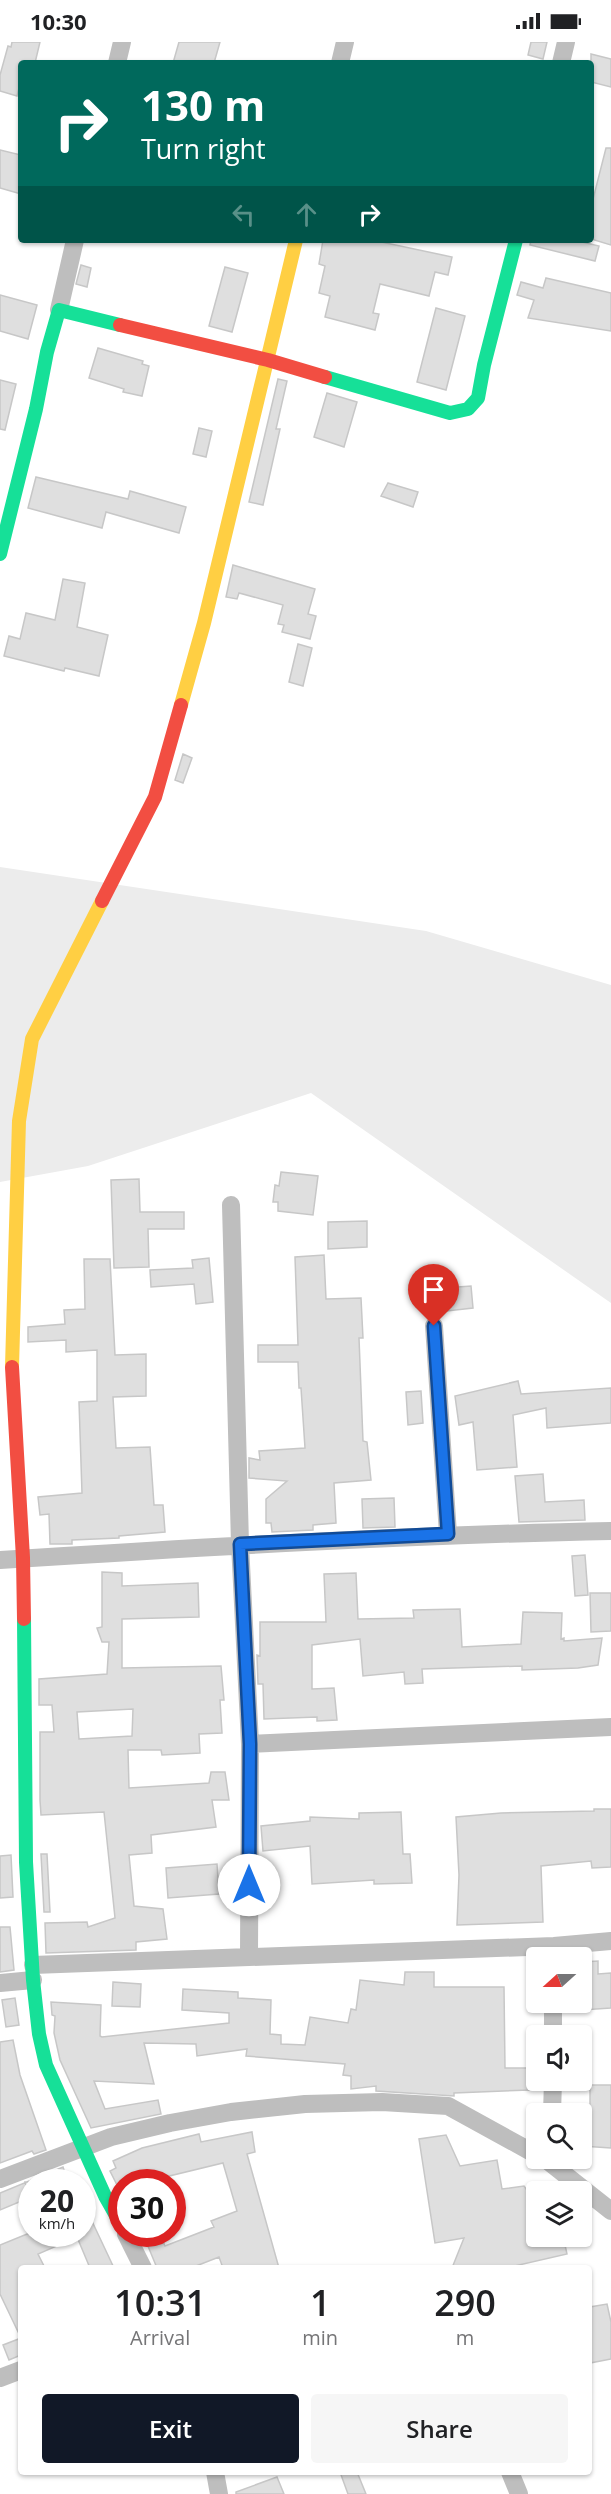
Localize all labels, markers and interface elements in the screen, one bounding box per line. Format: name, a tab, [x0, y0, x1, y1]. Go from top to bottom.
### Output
text: 10:30	[30, 6, 87, 36]
text: 130 m	[141, 76, 265, 133]
icon: right	[42, 84, 120, 162]
text: Turn right	[141, 130, 266, 167]
icon: left	[227, 198, 260, 231]
icon: ahead	[290, 198, 323, 231]
icon: right	[353, 198, 386, 231]
pin	[408, 1264, 459, 1326]
icon: arrive	[417, 1273, 450, 1306]
position arrow	[217, 1853, 281, 1917]
north arrow	[526, 1947, 592, 2013]
map controls	[526, 1947, 592, 2247]
button: sound	[526, 2025, 592, 2091]
button: search	[526, 2103, 592, 2169]
speed limit sign: 30	[108, 2169, 186, 2247]
text: 20	[40, 2180, 74, 2221]
button: layers	[526, 2181, 592, 2247]
text: km/h	[39, 2213, 75, 2233]
text: 10:31	[114, 2278, 206, 2327]
text: 1	[310, 2278, 331, 2327]
text: 290	[434, 2278, 496, 2327]
text: Arrival	[130, 2324, 190, 2351]
text: min	[302, 2324, 338, 2351]
text: m	[456, 2324, 474, 2351]
button: Exit	[42, 2394, 299, 2463]
button: Share	[311, 2394, 568, 2463]

